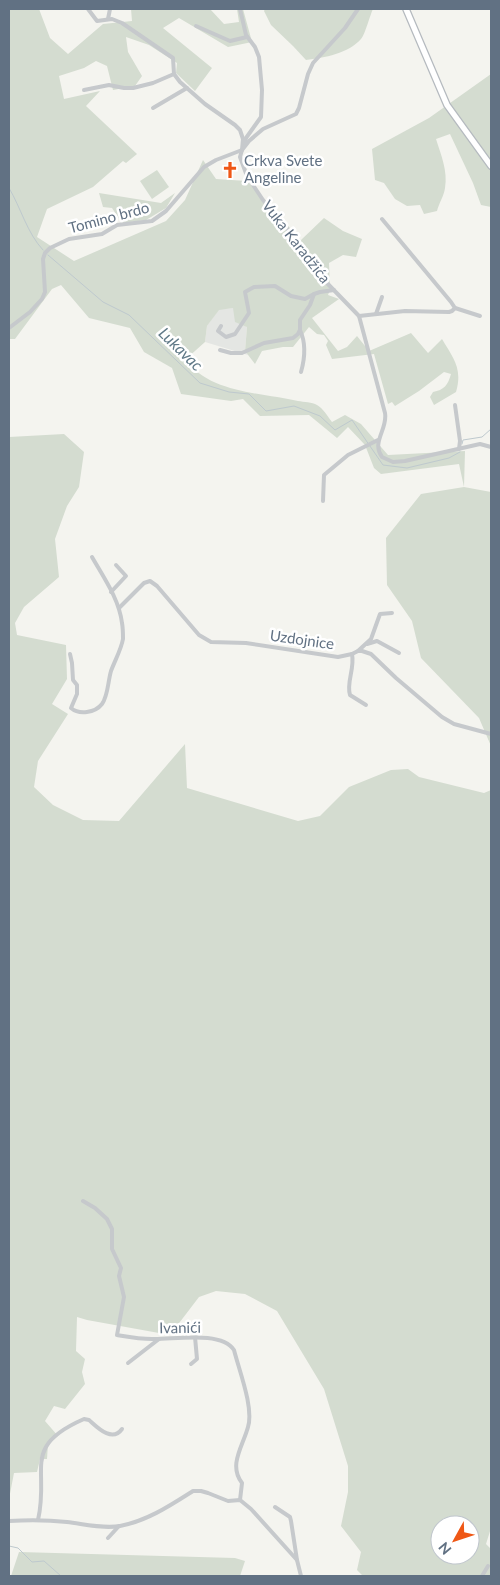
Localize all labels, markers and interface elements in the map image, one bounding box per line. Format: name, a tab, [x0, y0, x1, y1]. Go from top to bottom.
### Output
place label: Crkva Svete Angeline	[244, 151, 322, 186]
church icon: Crkva Svete Angeline	[220, 160, 240, 180]
street label: Vuka Karadžića	[259, 196, 335, 286]
street label: Tomino brdo	[66, 198, 151, 236]
water label: Lukavac	[155, 323, 207, 374]
street label: Uzdojnice	[269, 626, 336, 652]
street label: Ivanići	[159, 1318, 201, 1336]
north arrow	[430, 1515, 480, 1565]
text: N	[435, 1539, 455, 1558]

